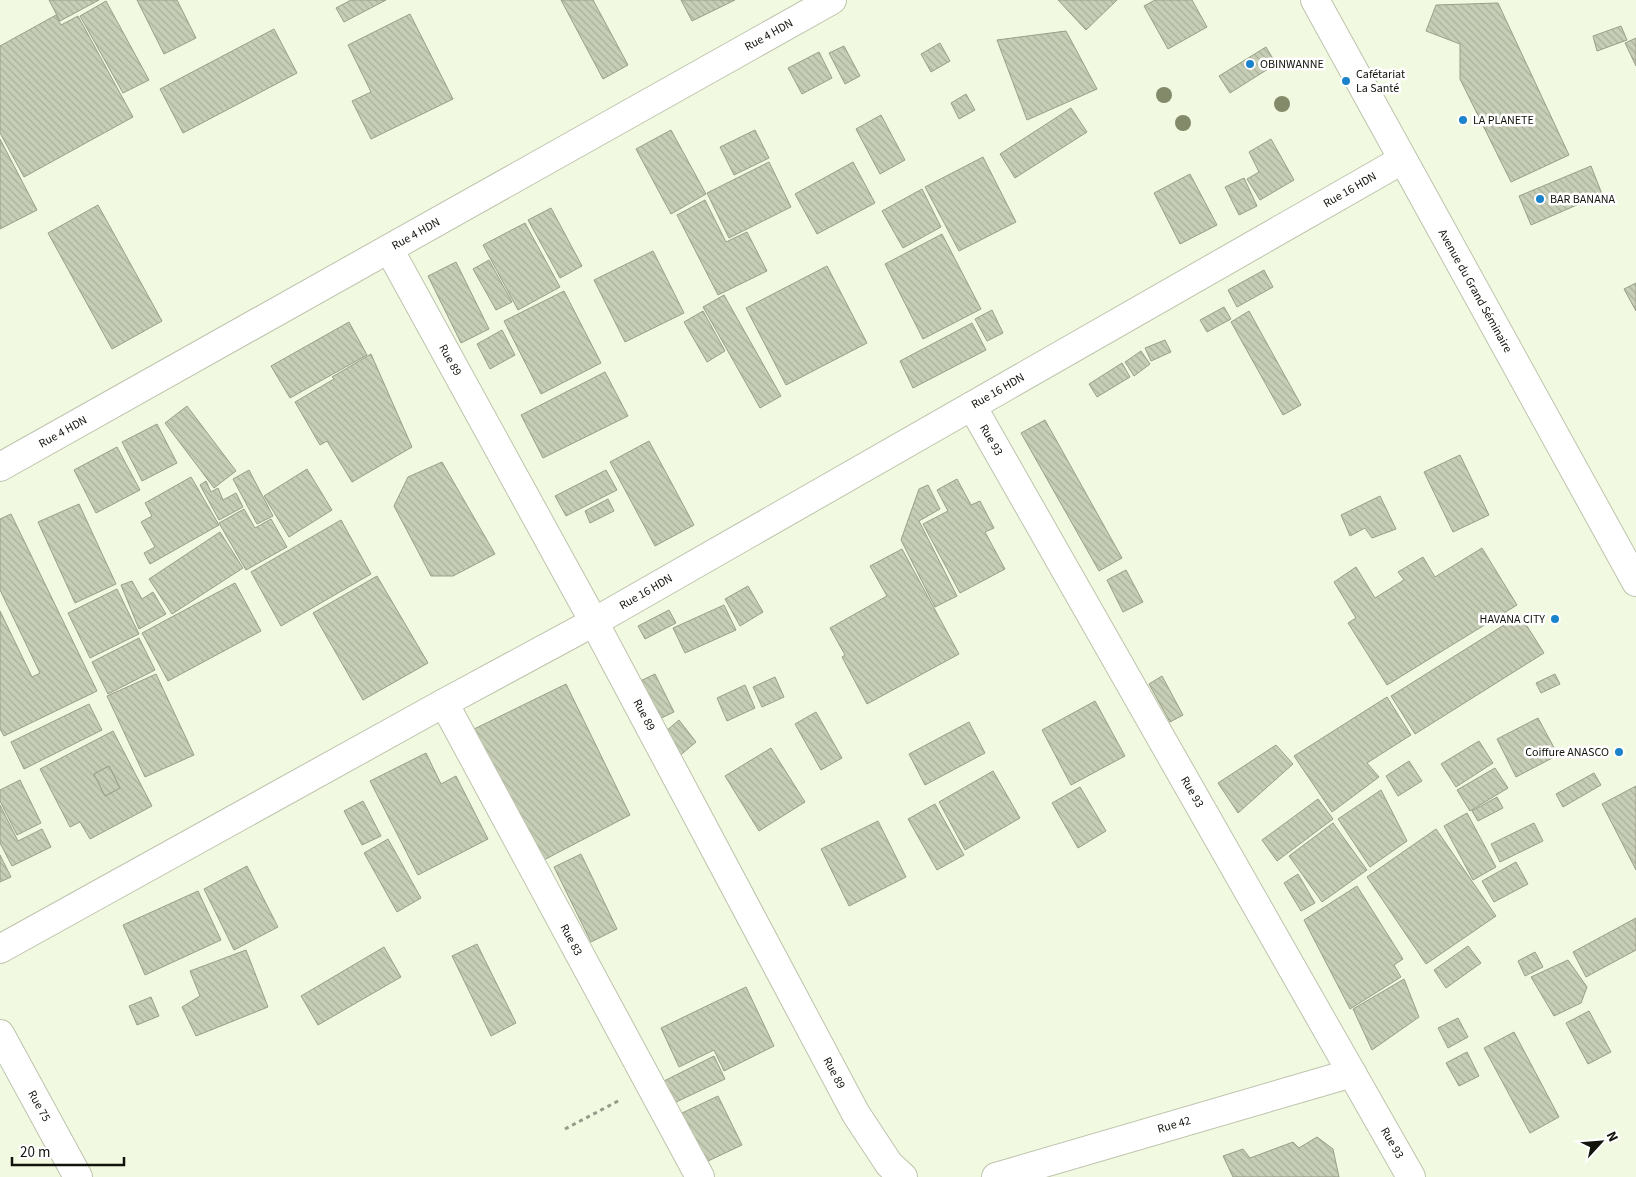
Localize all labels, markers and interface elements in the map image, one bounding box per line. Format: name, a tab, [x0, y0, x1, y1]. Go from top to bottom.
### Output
street label: Rue 4 HDN	[742, 15, 796, 55]
place label: OBINWANNE	[1260, 56, 1324, 73]
marker: OBINWANNE	[1244, 58, 1256, 70]
place label: Cafétariat La Santé	[1356, 66, 1405, 97]
marker: Cafétariat La Santé	[1340, 75, 1352, 87]
place label: LA PLANETE	[1473, 112, 1534, 129]
marker: LA PLANETE	[1457, 114, 1469, 126]
street label: Rue 16 HDN	[1320, 168, 1380, 212]
place label: BAR BANANA	[1550, 191, 1615, 208]
marker: BAR BANANA	[1534, 193, 1546, 205]
street label: Rue 4 HDN	[389, 214, 443, 254]
street label: Avenue du Grand Séminaire	[1434, 226, 1516, 356]
street label: Rue 89	[434, 341, 466, 379]
street label: Rue 16 HDN	[968, 369, 1028, 413]
street label: Rue 4 HDN	[36, 412, 90, 452]
street label: Rue 93	[975, 421, 1007, 459]
street label: Rue 16 HDN	[616, 570, 676, 614]
place label: HAVANA CITY	[1480, 611, 1545, 628]
marker: HAVANA CITY	[1549, 613, 1561, 625]
street label: Rue 89	[629, 696, 659, 734]
place label: Coiffure ANASCO	[1525, 744, 1609, 761]
marker: Coiffure ANASCO	[1613, 746, 1625, 758]
street label: Rue 93	[1176, 773, 1208, 811]
street label: Rue 83	[556, 921, 586, 959]
street label: Rue 89	[819, 1054, 849, 1092]
street label: Rue 75	[23, 1087, 55, 1125]
street label: Rue 42	[1155, 1112, 1193, 1138]
north arrow	[1576, 1117, 1626, 1167]
street label: Rue 93	[1376, 1124, 1408, 1162]
text: N	[1601, 1128, 1623, 1145]
scale bar	[12, 1134, 125, 1166]
text: 20 m	[20, 1142, 50, 1163]

